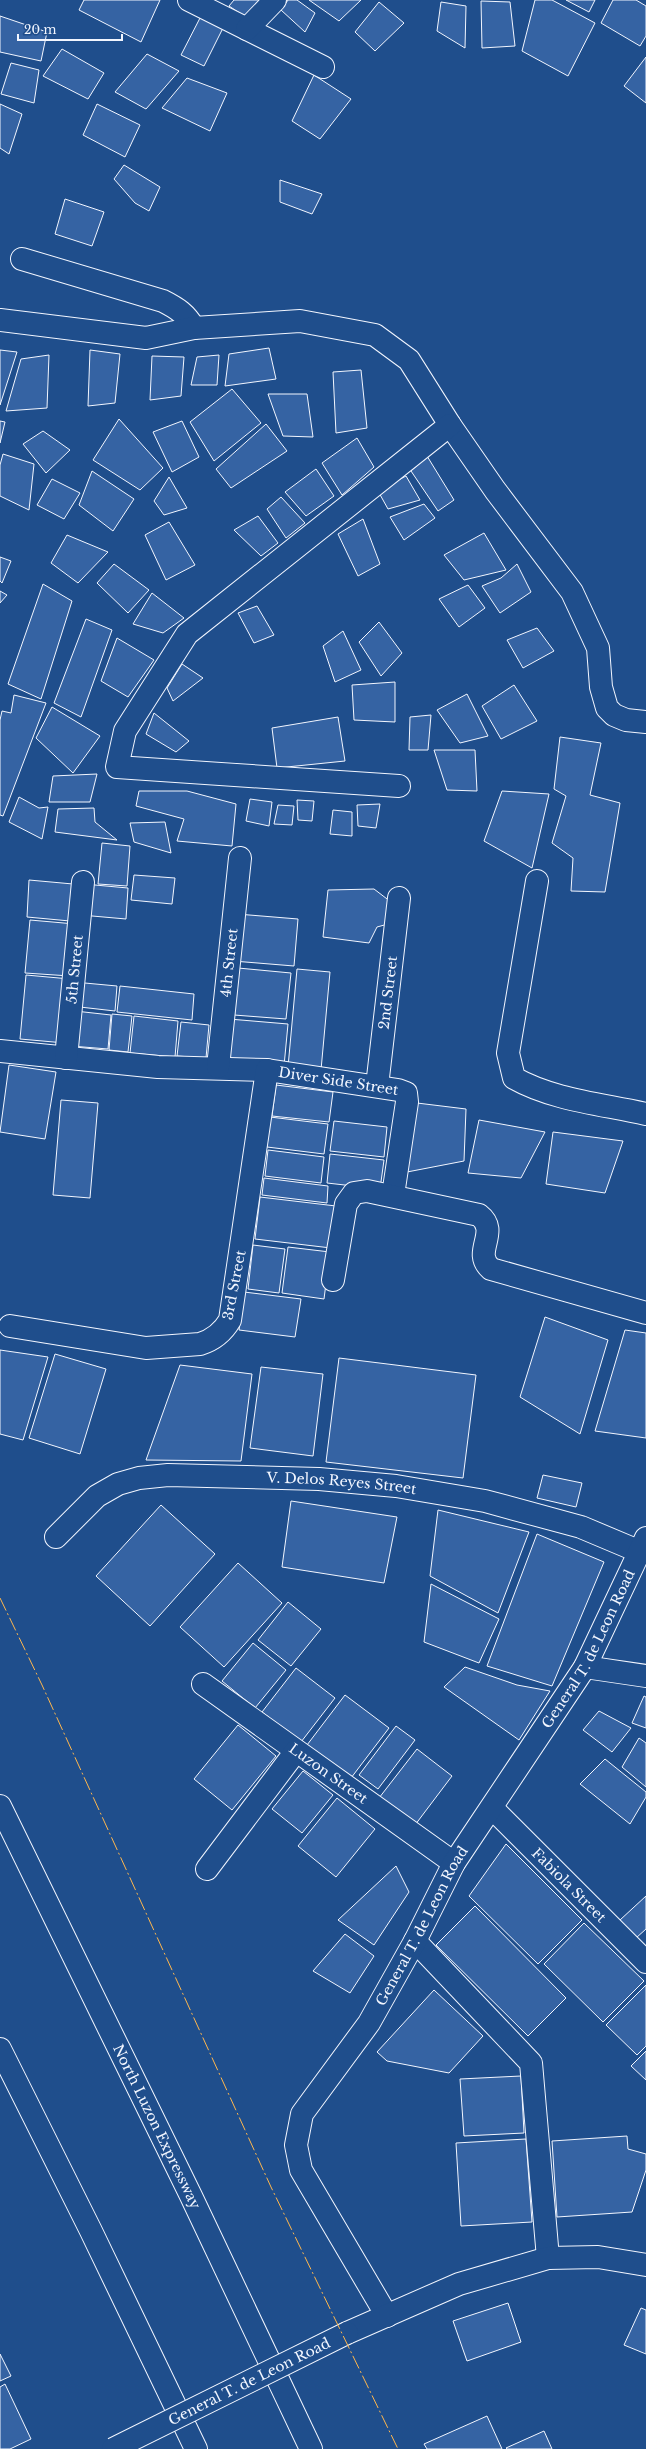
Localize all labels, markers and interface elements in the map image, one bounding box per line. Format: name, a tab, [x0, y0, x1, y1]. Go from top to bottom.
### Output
scale bar	[18, 16, 122, 42]
text: 20 m	[24, 22, 56, 37]
street label: 4th Street	[216, 926, 242, 998]
street label: 5th Street	[62, 933, 87, 1005]
street label: 2nd Street	[375, 954, 401, 1030]
street label: Diver Side Street	[277, 1063, 400, 1099]
street label: 3rd Street	[218, 1248, 250, 1321]
street label: V. Delos Reyes Street	[266, 1469, 418, 1498]
street label: General T. de Leon Road	[538, 1566, 639, 1732]
street label: Luzon Street	[286, 1739, 372, 1808]
street label: General T. de Leon Road	[372, 1842, 472, 2009]
street label: Fabiola Street	[528, 1844, 611, 1927]
street label: North Luzon Expressway	[109, 2041, 205, 2212]
street label: General T. de Leon Road	[165, 2334, 334, 2429]

